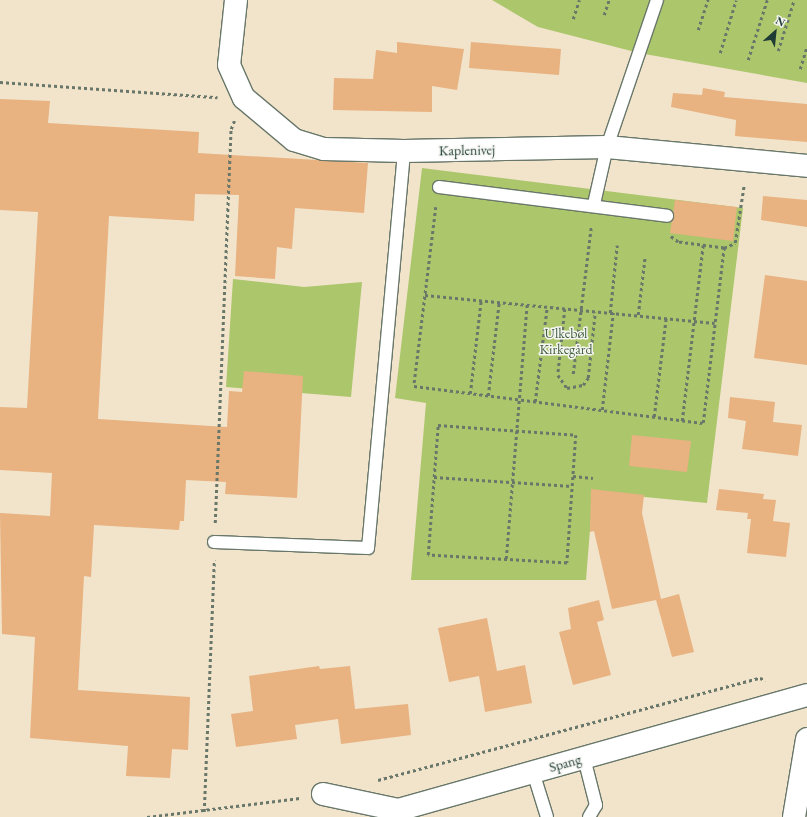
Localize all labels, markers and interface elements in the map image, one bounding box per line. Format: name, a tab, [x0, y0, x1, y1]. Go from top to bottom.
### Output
north arrow	[755, 12, 795, 52]
text: N	[773, 13, 788, 30]
street label: Kaplenivej	[439, 141, 495, 159]
park label: Ulkebøl Kirkegård	[539, 325, 593, 358]
street label: Spang	[547, 750, 583, 776]

